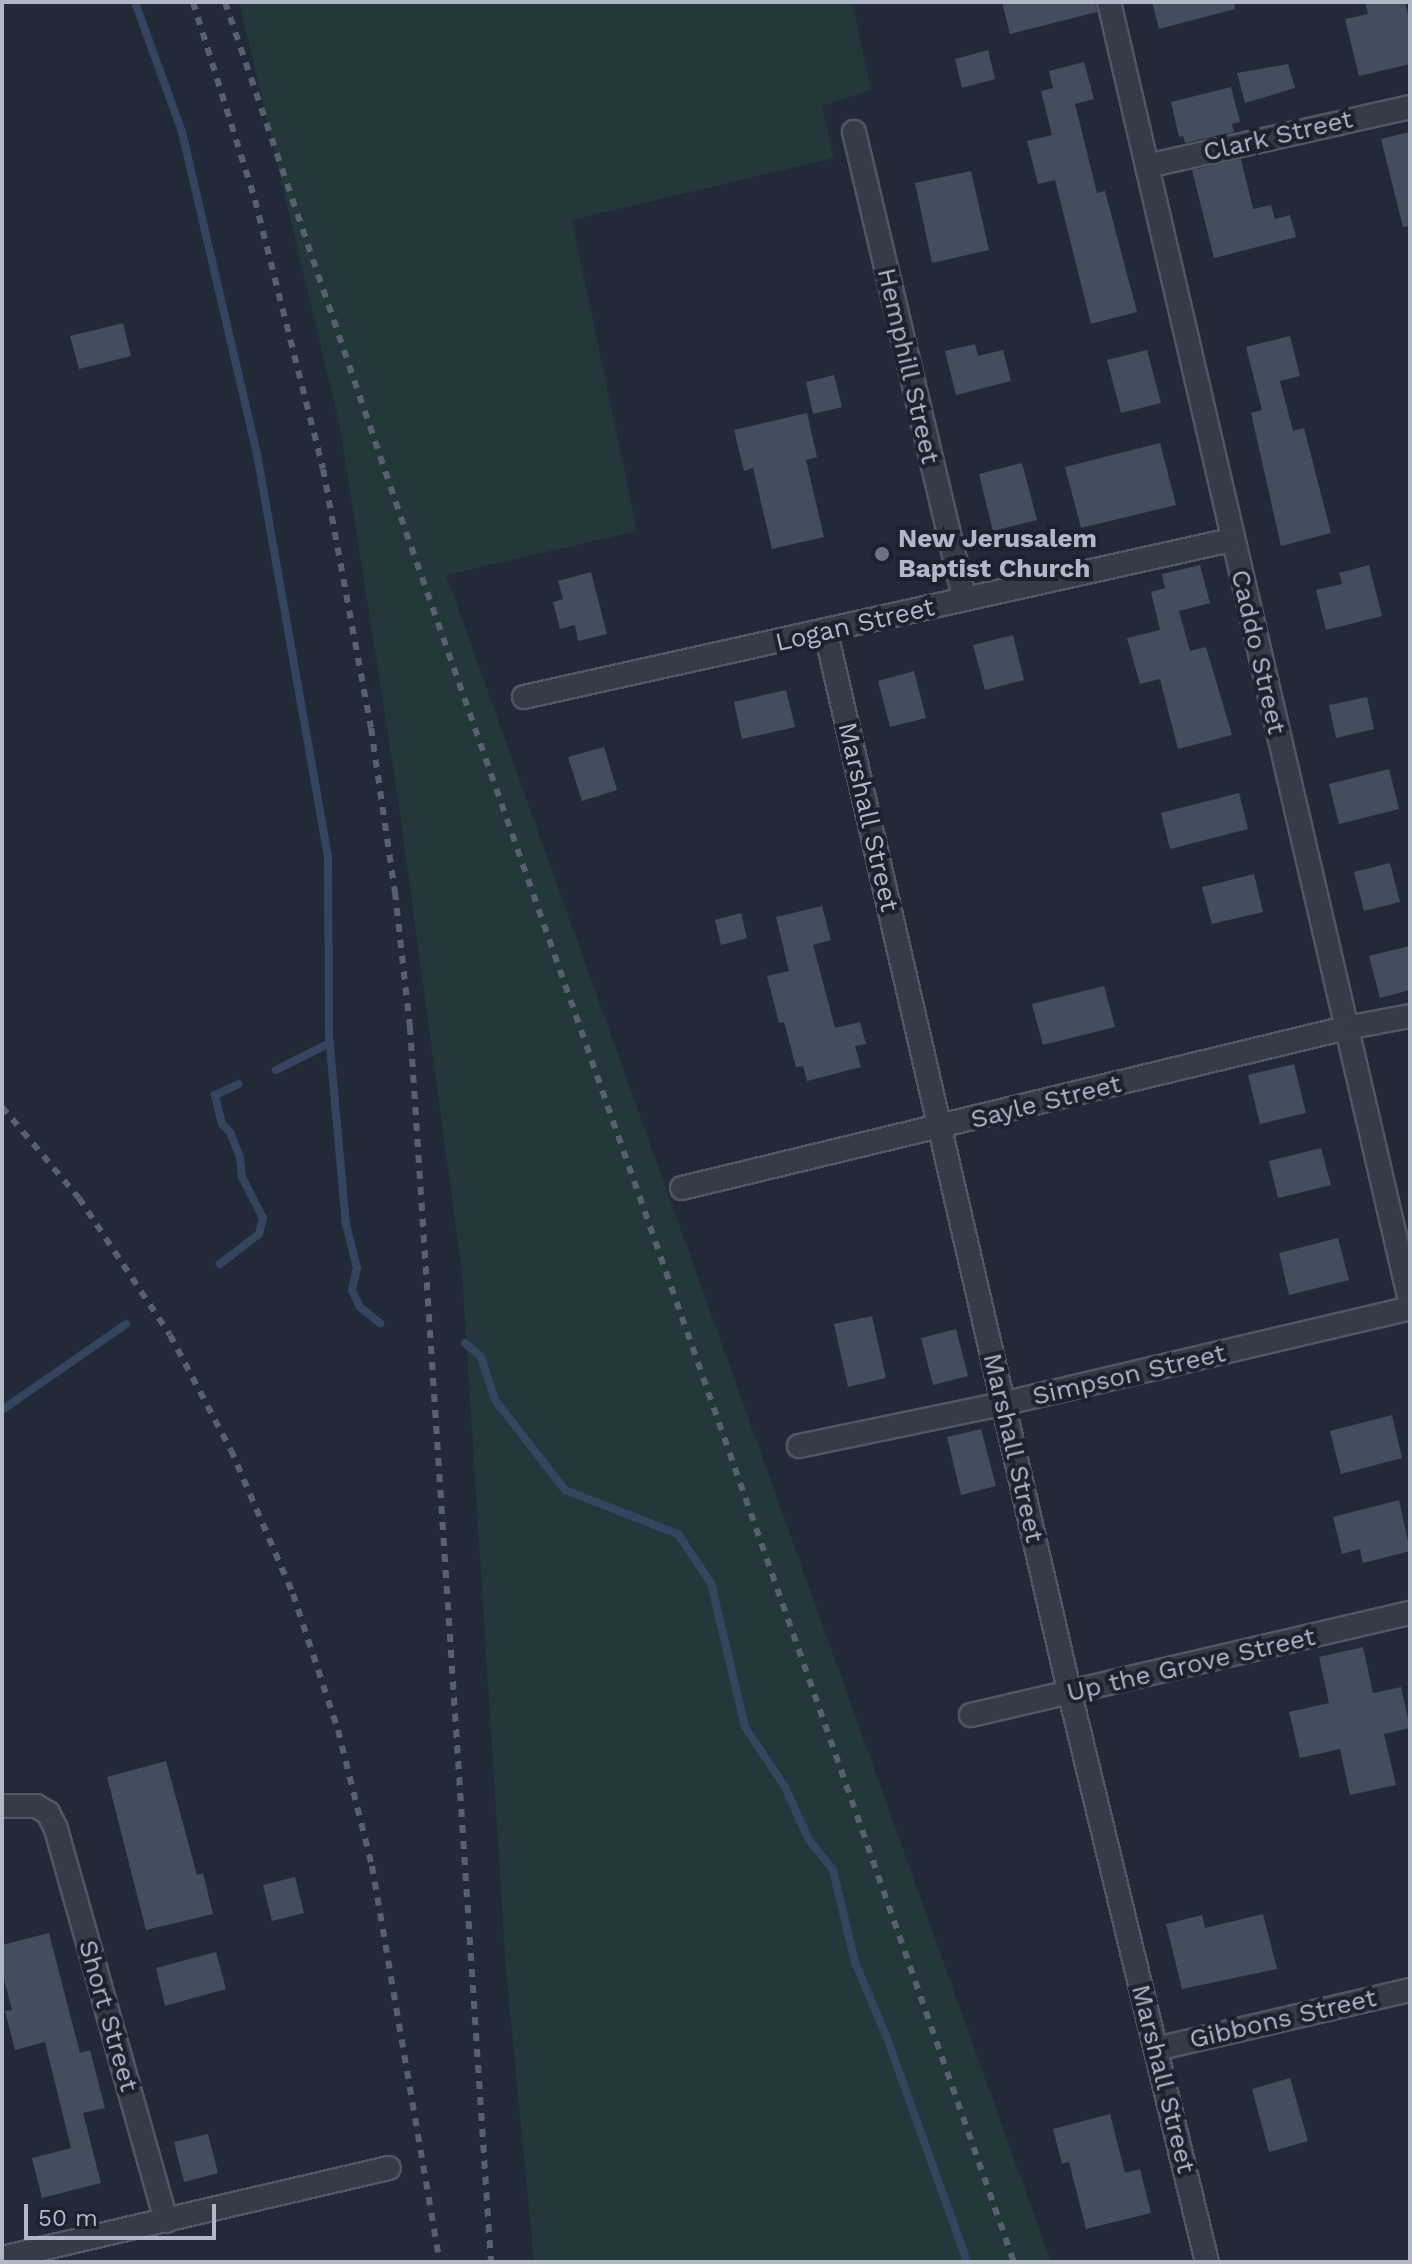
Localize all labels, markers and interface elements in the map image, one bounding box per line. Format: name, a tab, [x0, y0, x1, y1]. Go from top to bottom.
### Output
street label: Clark Street	[1200, 104, 1356, 168]
street label: Hemphill Street	[870, 265, 946, 467]
place label: New Jerusalem Baptist Church	[898, 523, 1098, 584]
marker: New Jerusalem Baptist Church	[873, 545, 891, 563]
street label: Caddo Street	[1224, 567, 1292, 737]
street label: Logan Street	[772, 592, 938, 658]
street label: Marshall Street	[831, 719, 905, 915]
street label: Sayle Street	[968, 1068, 1124, 1136]
street label: Simpson Street	[1029, 1338, 1229, 1412]
street label: Marshall Street	[976, 1350, 1050, 1546]
street label: Up the Grove Street	[1063, 1621, 1319, 1709]
street label: Short Street	[71, 1937, 145, 2095]
street label: Marshall Street	[1124, 1981, 1202, 2177]
street label: Gibbons Street	[1187, 1982, 1379, 2056]
scale bar	[28, 2188, 220, 2238]
text: 50 m	[38, 2204, 98, 2232]

